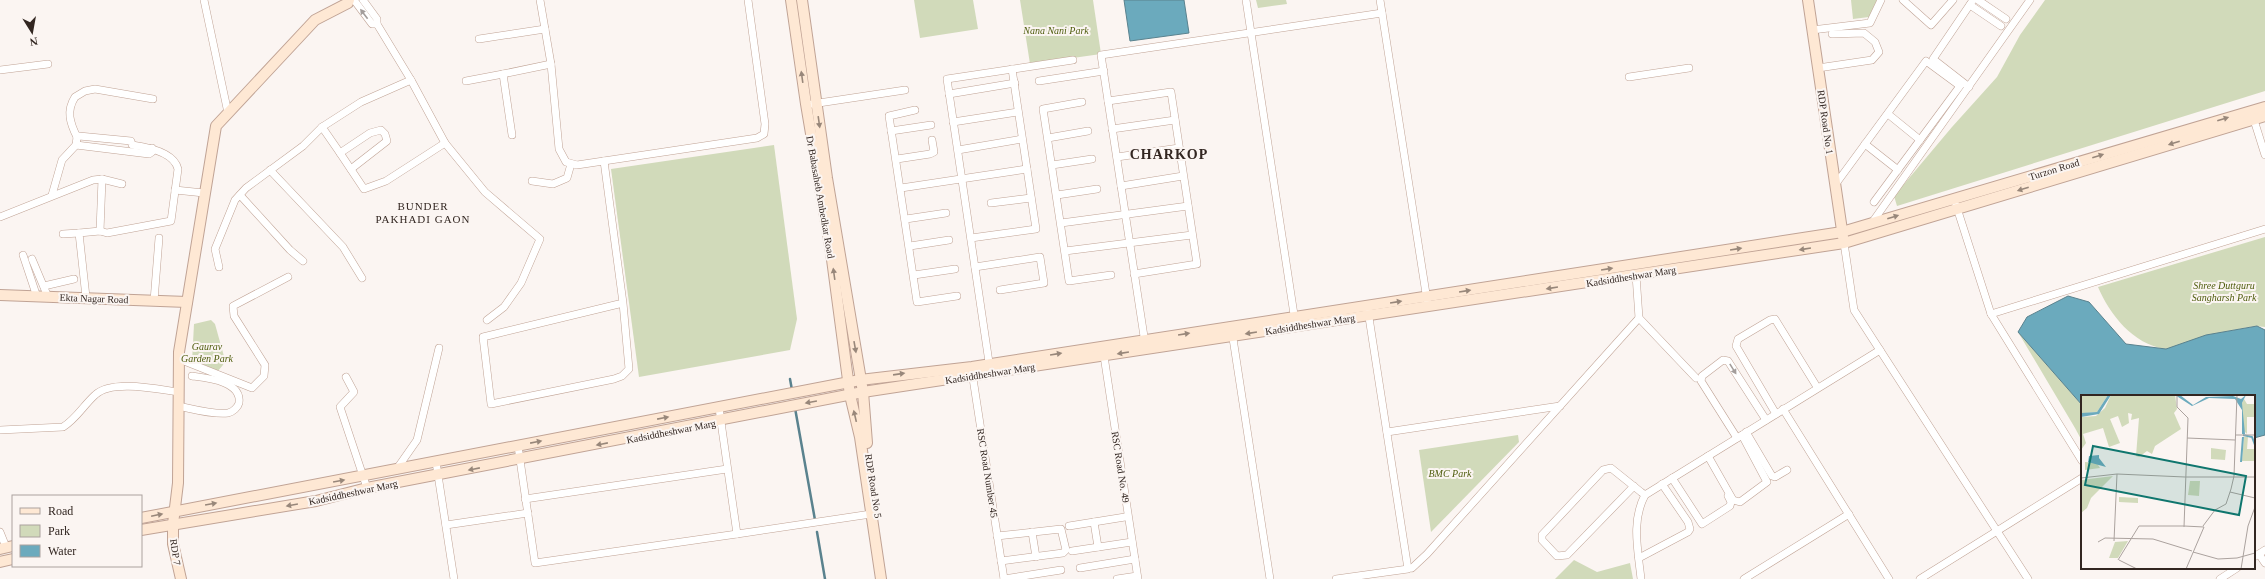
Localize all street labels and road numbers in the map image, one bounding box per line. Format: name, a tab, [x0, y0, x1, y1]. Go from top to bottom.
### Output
street label: RDP Road No 1	[1816, 89, 1835, 155]
street label: Dr Babasaheb Ambedkar Road	[804, 135, 837, 259]
street label: Turzon Road	[2028, 157, 2081, 182]
street label: Kadsiddheshwar Marg	[1585, 264, 1677, 289]
street label: Ekta Nagar Road	[59, 292, 129, 305]
street label: Kadsiddheshwar Marg	[1264, 312, 1356, 337]
street label: Kadsiddheshwar Marg	[944, 361, 1036, 386]
street label: Kadsiddheshwar Marg	[626, 417, 717, 446]
street label: RSC Road Number 45	[975, 428, 1000, 519]
street label: RSC Road No. 49	[1109, 431, 1132, 504]
street label: RDP Road No 5	[863, 453, 884, 519]
street label: Kadsiddheshwar Marg	[308, 478, 399, 507]
street label: RDP 7	[168, 538, 183, 566]

